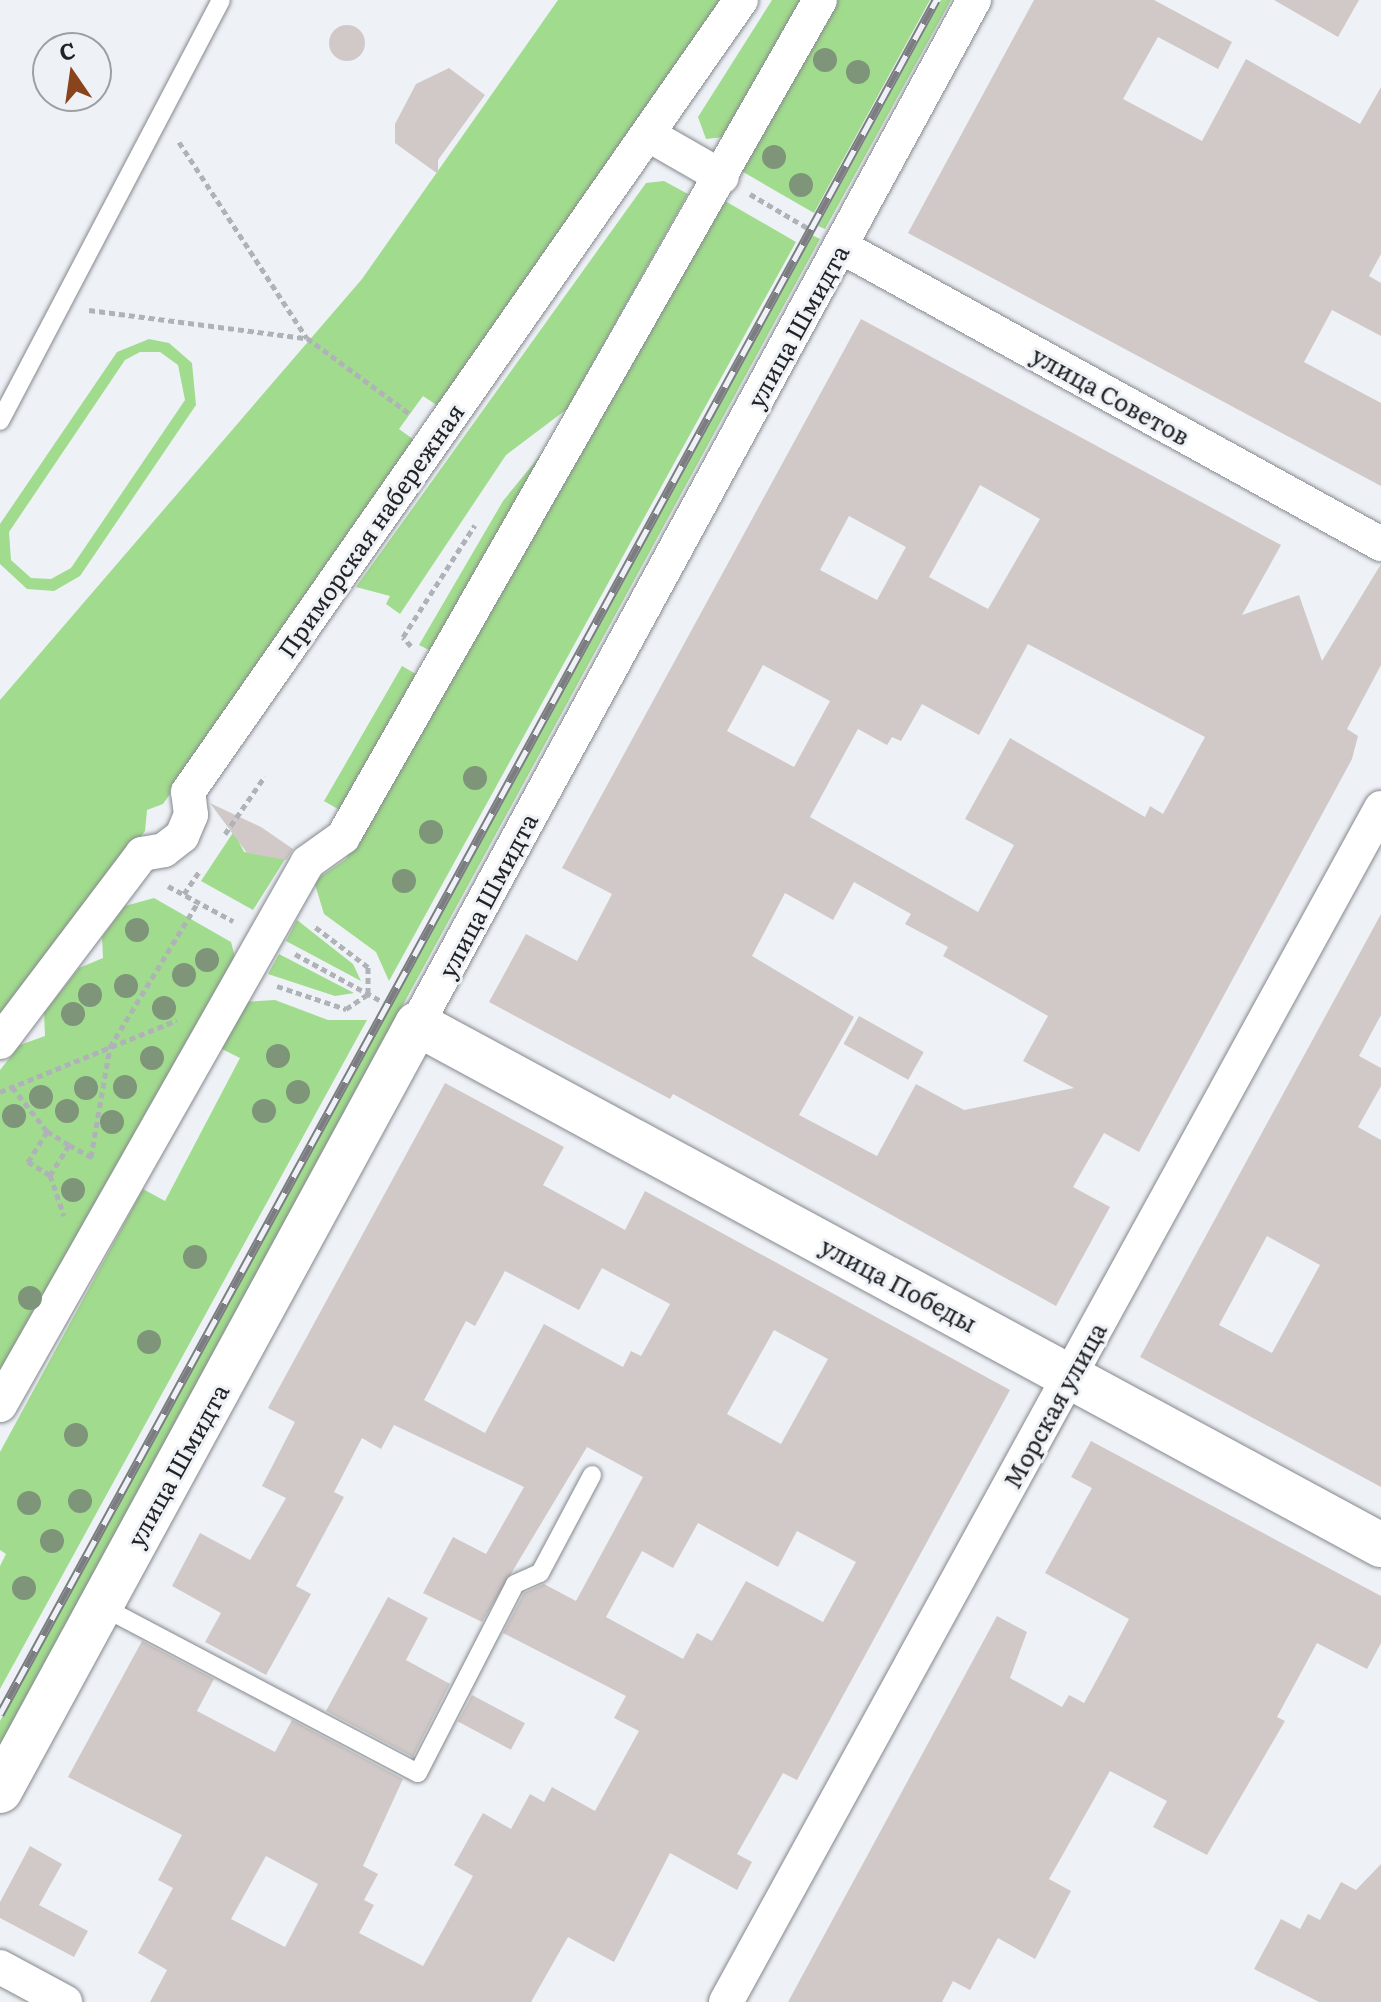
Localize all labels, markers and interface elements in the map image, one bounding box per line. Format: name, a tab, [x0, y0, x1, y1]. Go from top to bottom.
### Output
north arrow	[32, 32, 112, 112]
text: С	[56, 32, 78, 68]
street label: улица Шмидта	[740, 239, 854, 413]
street label: улица Советов	[1027, 340, 1195, 450]
street label: Приморская набережная	[271, 397, 469, 663]
street label: улица Шмидта	[432, 808, 542, 982]
street label: улица Победы	[816, 1231, 982, 1337]
street label: Морская улица	[997, 1317, 1111, 1493]
street label: улица Шмидта	[120, 1378, 234, 1552]

